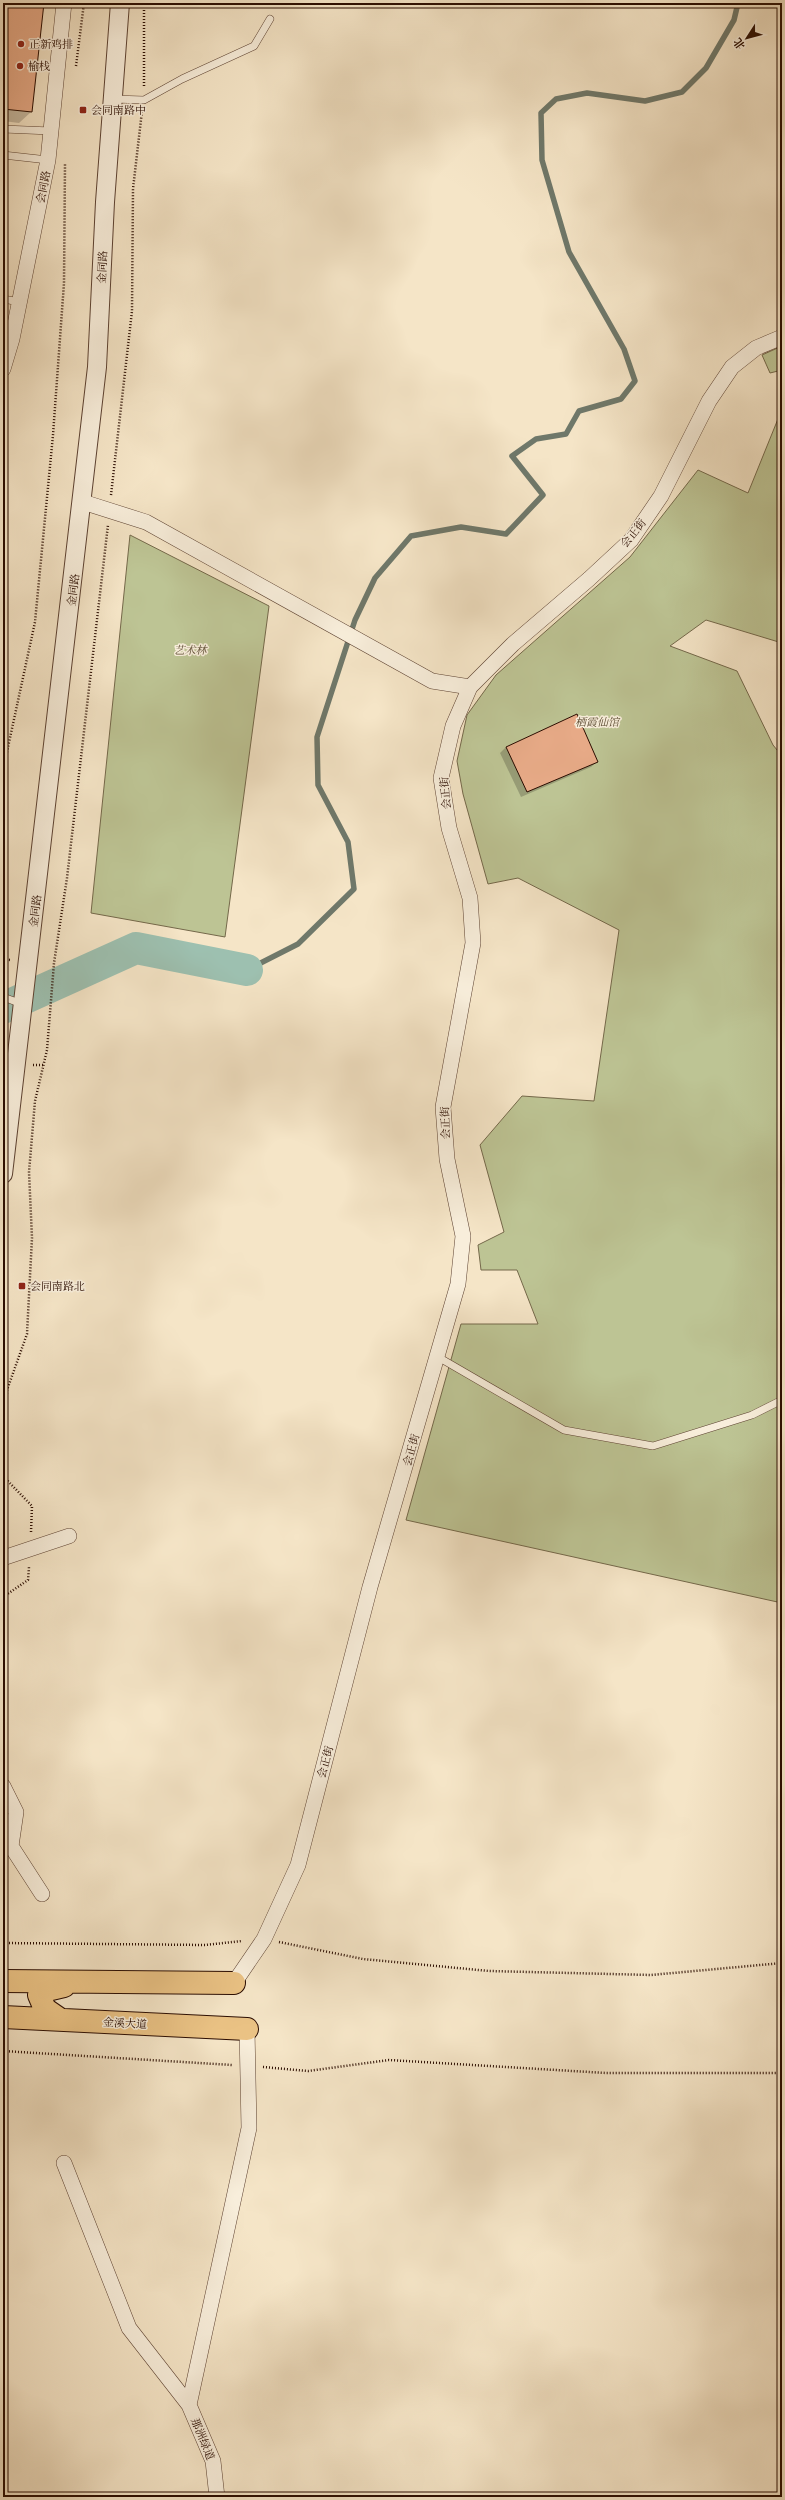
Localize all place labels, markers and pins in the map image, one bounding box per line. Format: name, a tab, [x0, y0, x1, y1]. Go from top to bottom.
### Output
place label: 正新鸡排	[29, 37, 73, 51]
marker: 正新鸡排	[16, 39, 26, 49]
place label: 榆栈	[28, 59, 50, 73]
marker: 榆栈	[15, 61, 25, 71]
place label: 会同南路中	[91, 103, 146, 117]
marker: 会同南路中	[78, 105, 88, 115]
place label: 会同南路北	[30, 1279, 85, 1293]
marker: 会同南路北	[17, 1281, 27, 1291]

